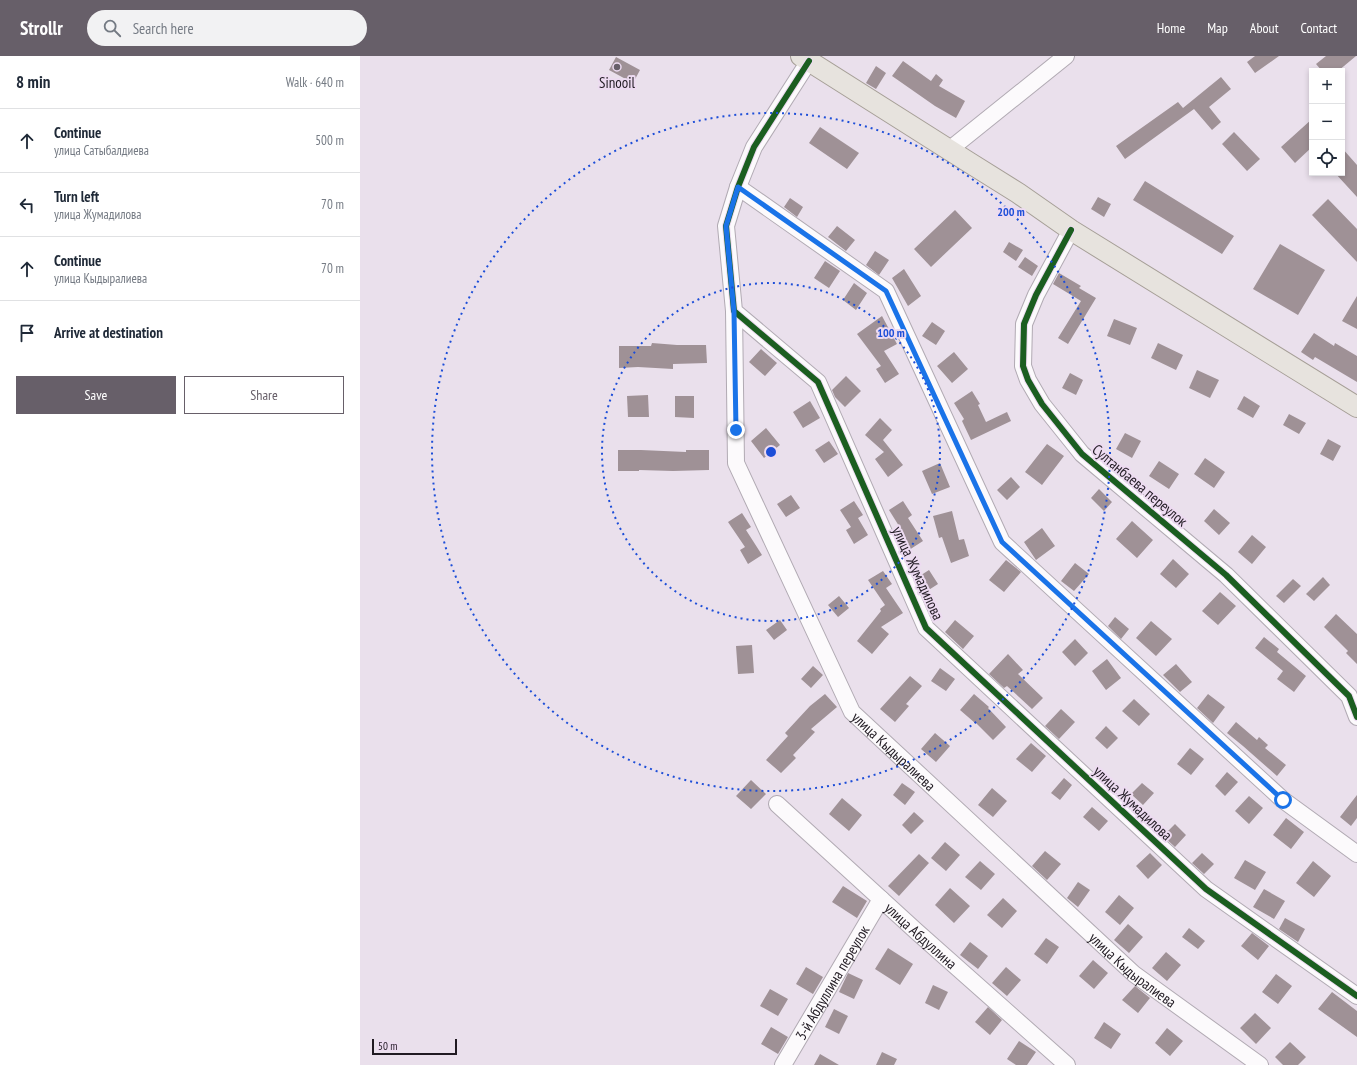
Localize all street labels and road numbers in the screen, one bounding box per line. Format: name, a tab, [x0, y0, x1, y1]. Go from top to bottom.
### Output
street label: Султанбаева переулок	[1089, 440, 1192, 530]
street label: улица Жумадилова	[888, 523, 948, 623]
street label: улица Кыдыралиева	[848, 707, 940, 795]
street label: улица Жумадилова	[1090, 762, 1176, 844]
street label: улица Абдуллина	[881, 898, 961, 973]
street label: 3-й Абдуллина переулок	[791, 921, 873, 1043]
street label: улица Кыдыралиева	[1085, 928, 1180, 1011]

